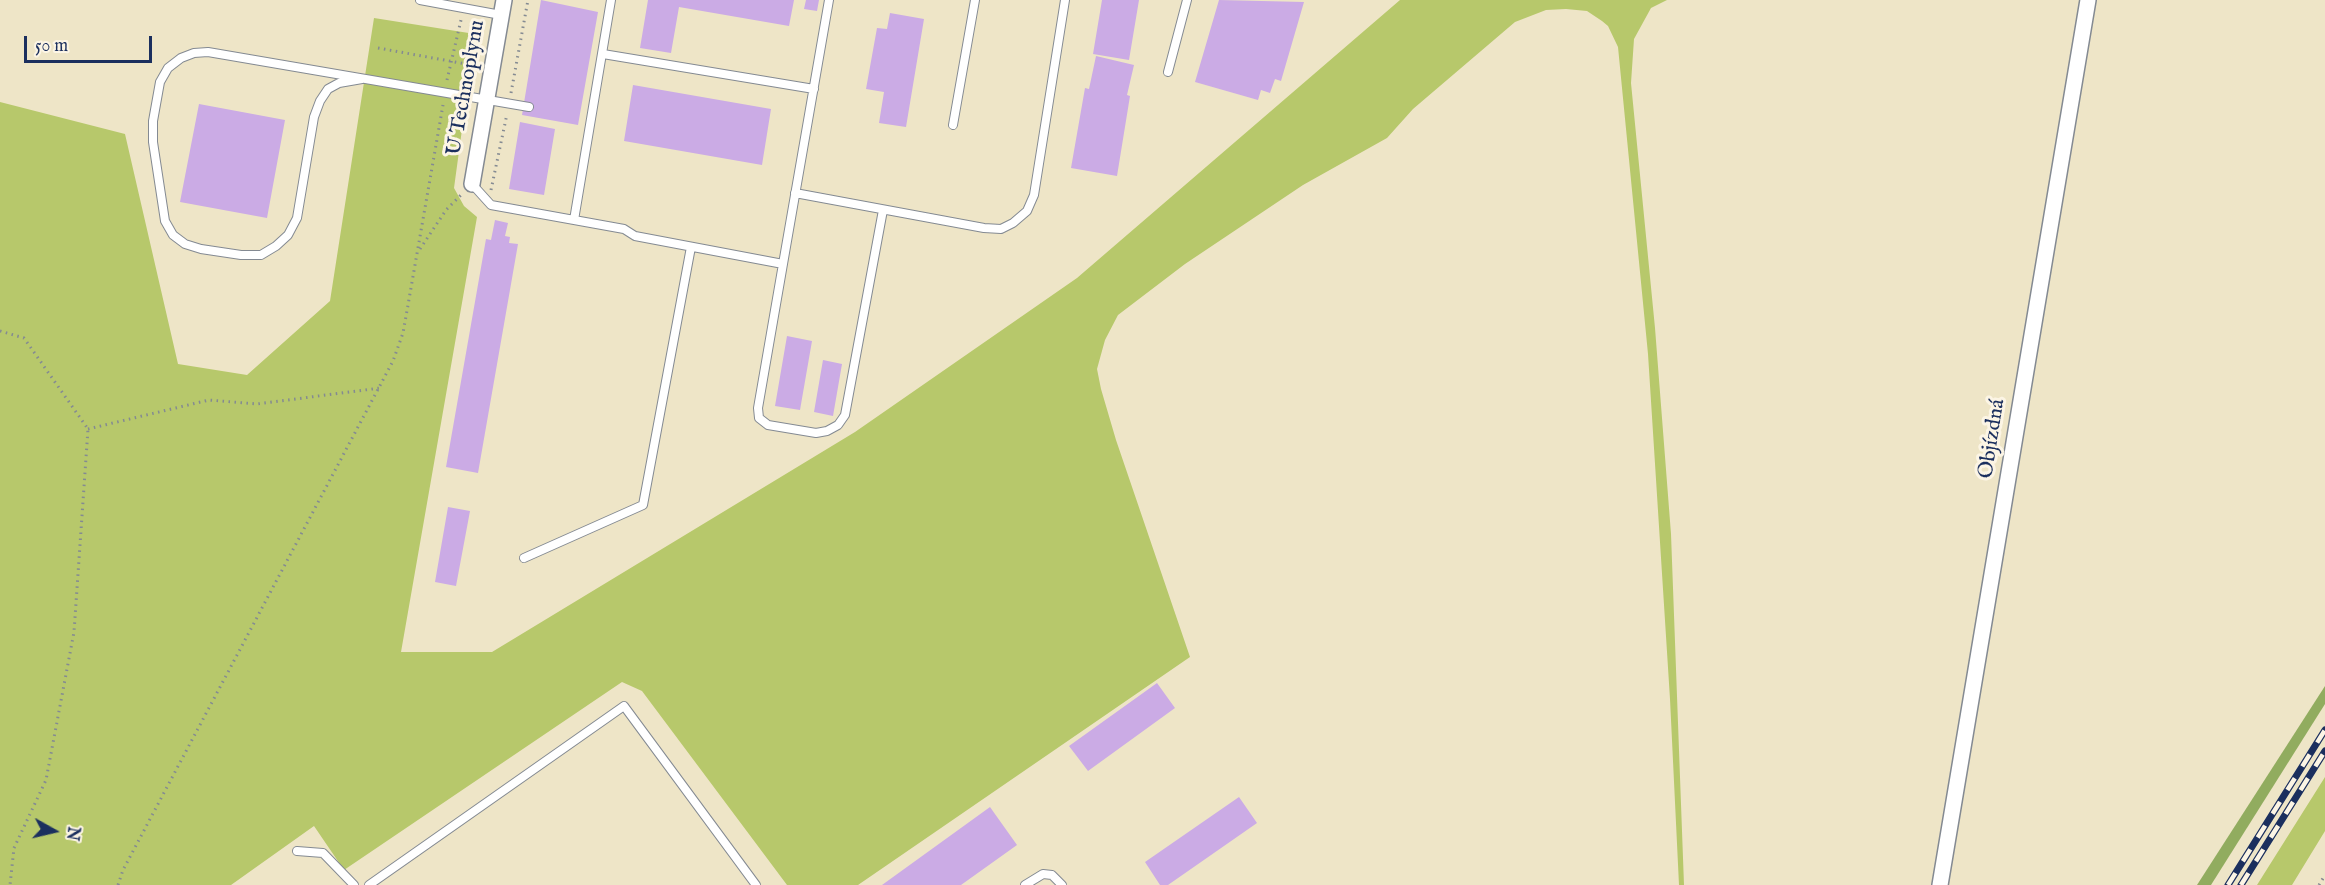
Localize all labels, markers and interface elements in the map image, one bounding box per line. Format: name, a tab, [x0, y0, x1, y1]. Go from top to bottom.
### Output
street label: U Technoplynu	[443, 18, 491, 158]
scale bar	[27, 24, 154, 62]
text: 50 m	[35, 35, 68, 58]
street label: Objízdná	[1974, 397, 2012, 481]
north arrow	[24, 801, 84, 861]
text: N	[61, 825, 83, 842]

